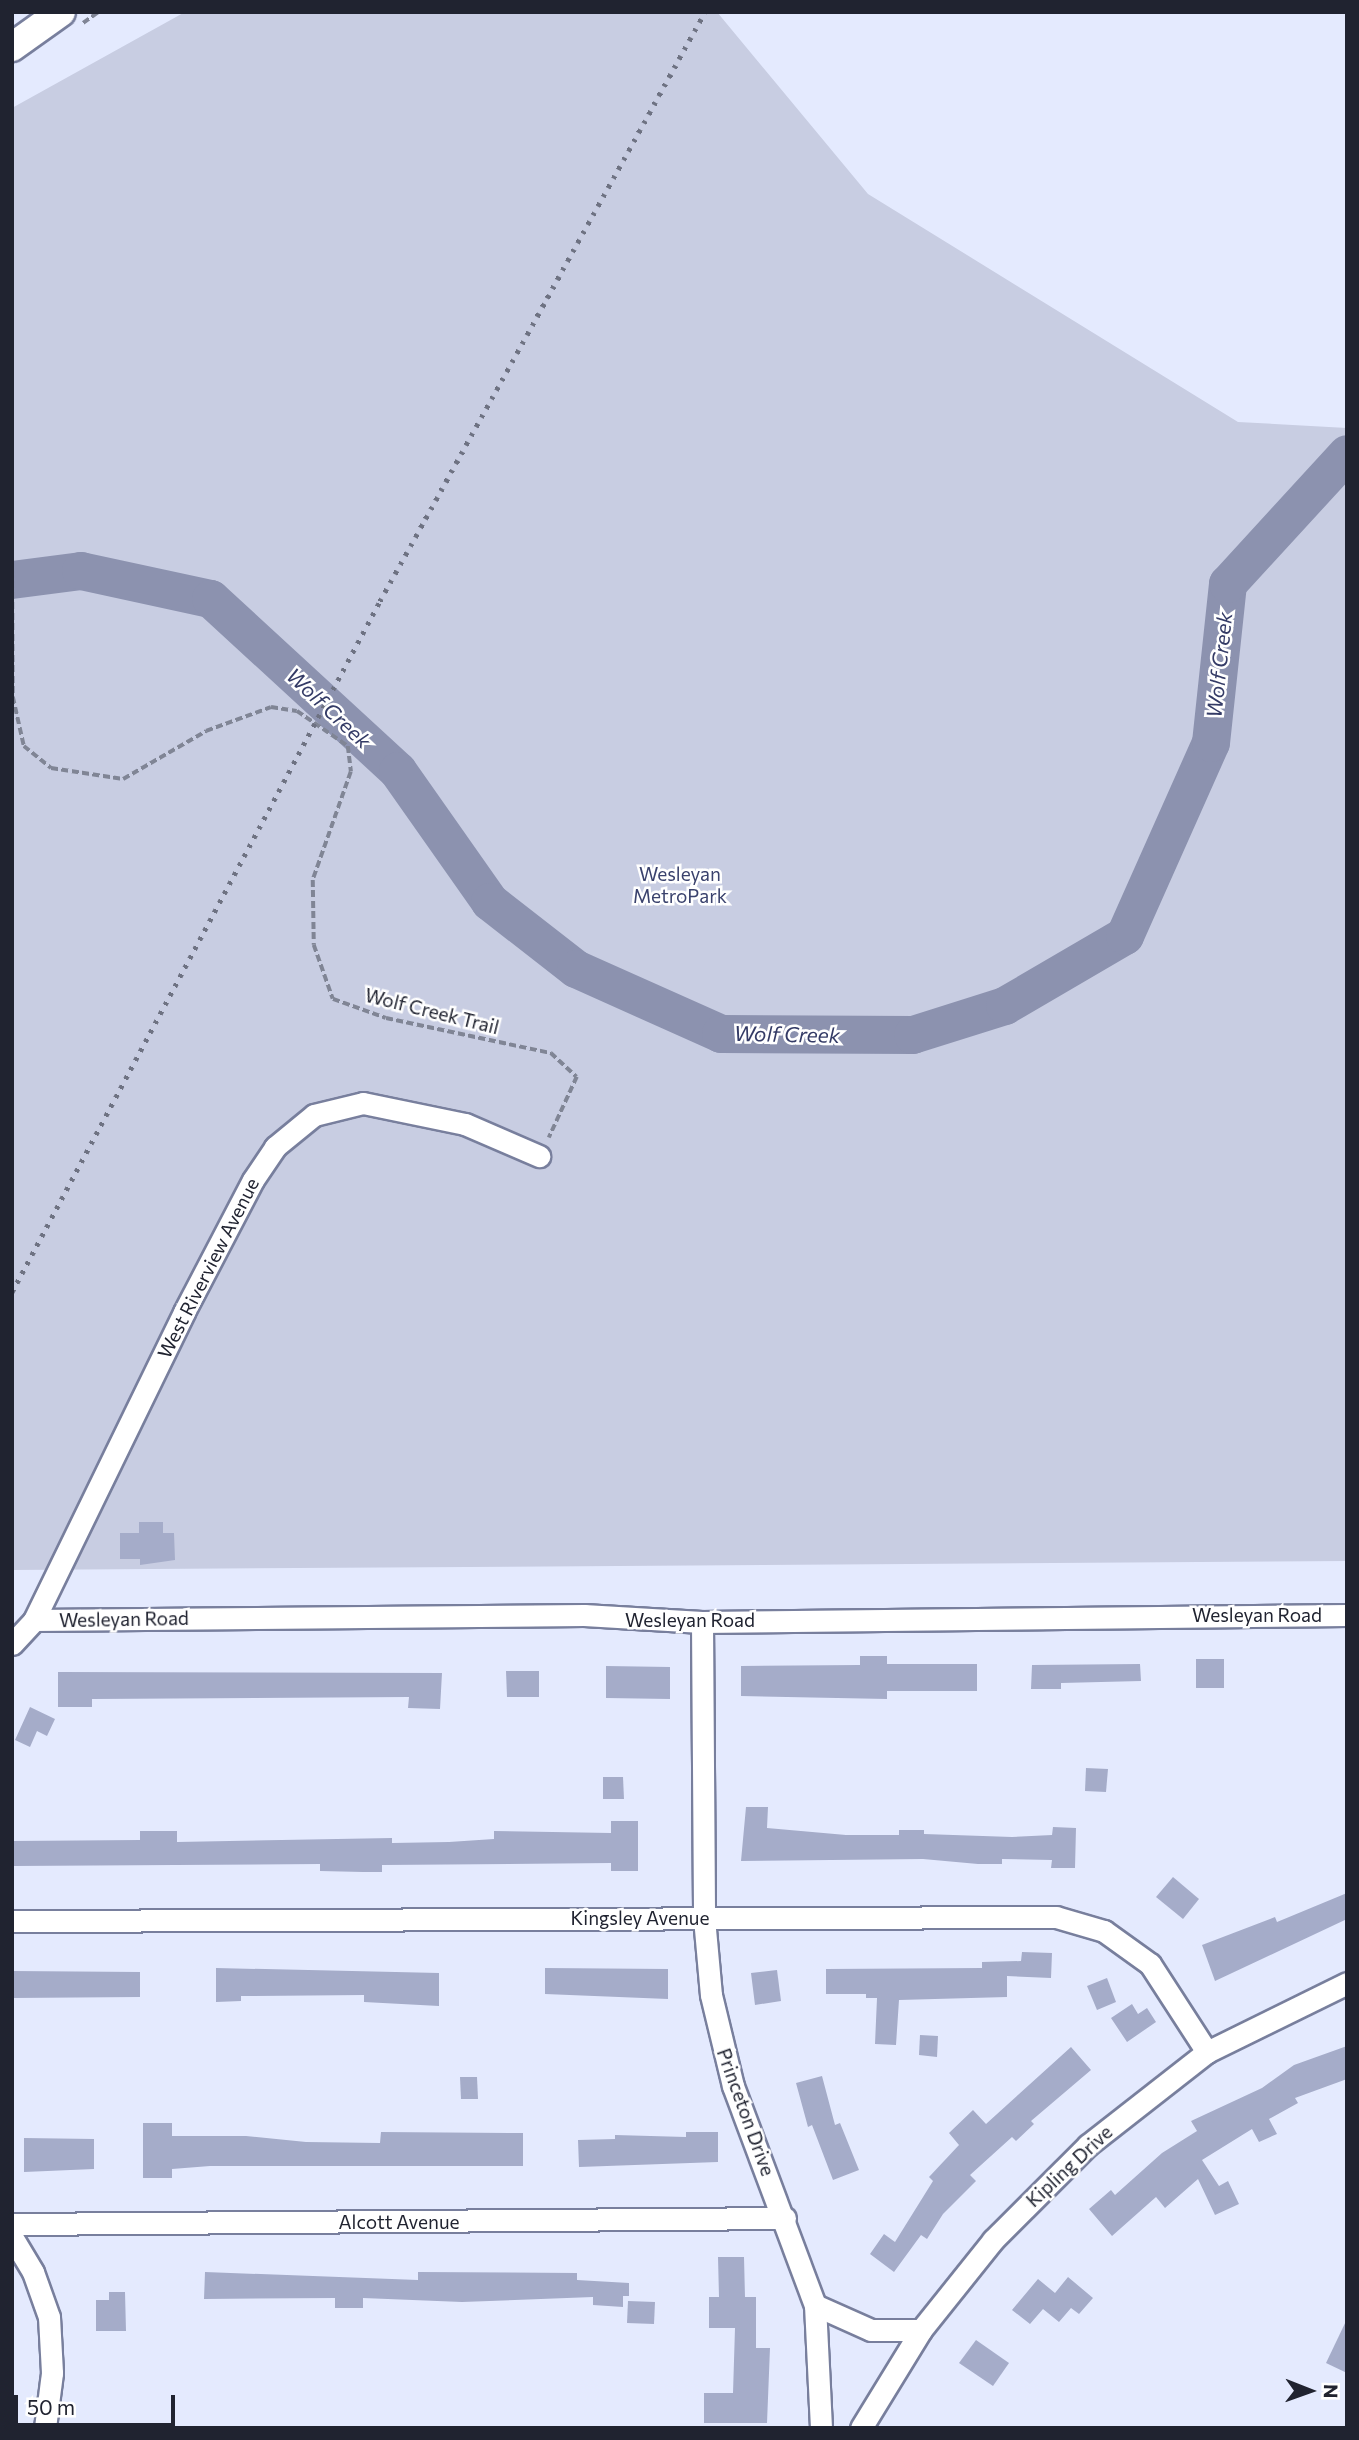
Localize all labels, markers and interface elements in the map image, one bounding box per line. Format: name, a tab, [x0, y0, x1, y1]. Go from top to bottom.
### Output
water label: Wolf Creek	[1201, 611, 1237, 719]
water label: Wolf Creek	[282, 663, 376, 753]
park label: Wesleyan MetroPark	[633, 863, 727, 907]
street label: Wolf Creek Trail	[363, 983, 501, 1039]
water label: Wolf Creek	[734, 1020, 840, 1048]
street label: West Riverview Avenue	[153, 1174, 263, 1362]
street label: Wesleyan Road	[1192, 1604, 1322, 1626]
street label: Wesleyan Road	[59, 1606, 189, 1632]
street label: Wesleyan Road	[625, 1609, 755, 1631]
street label: Kingsley Avenue	[571, 1907, 709, 1929]
street label: Princeton Drive	[712, 2045, 780, 2179]
street label: Kipling Drive	[1021, 2120, 1117, 2212]
street label: Alcott Avenue	[338, 2211, 460, 2233]
north arrow	[1275, 2356, 1345, 2426]
scale bar	[18, 2380, 178, 2424]
text: N	[1320, 2384, 1343, 2399]
text: 50 m	[27, 2394, 75, 2419]

